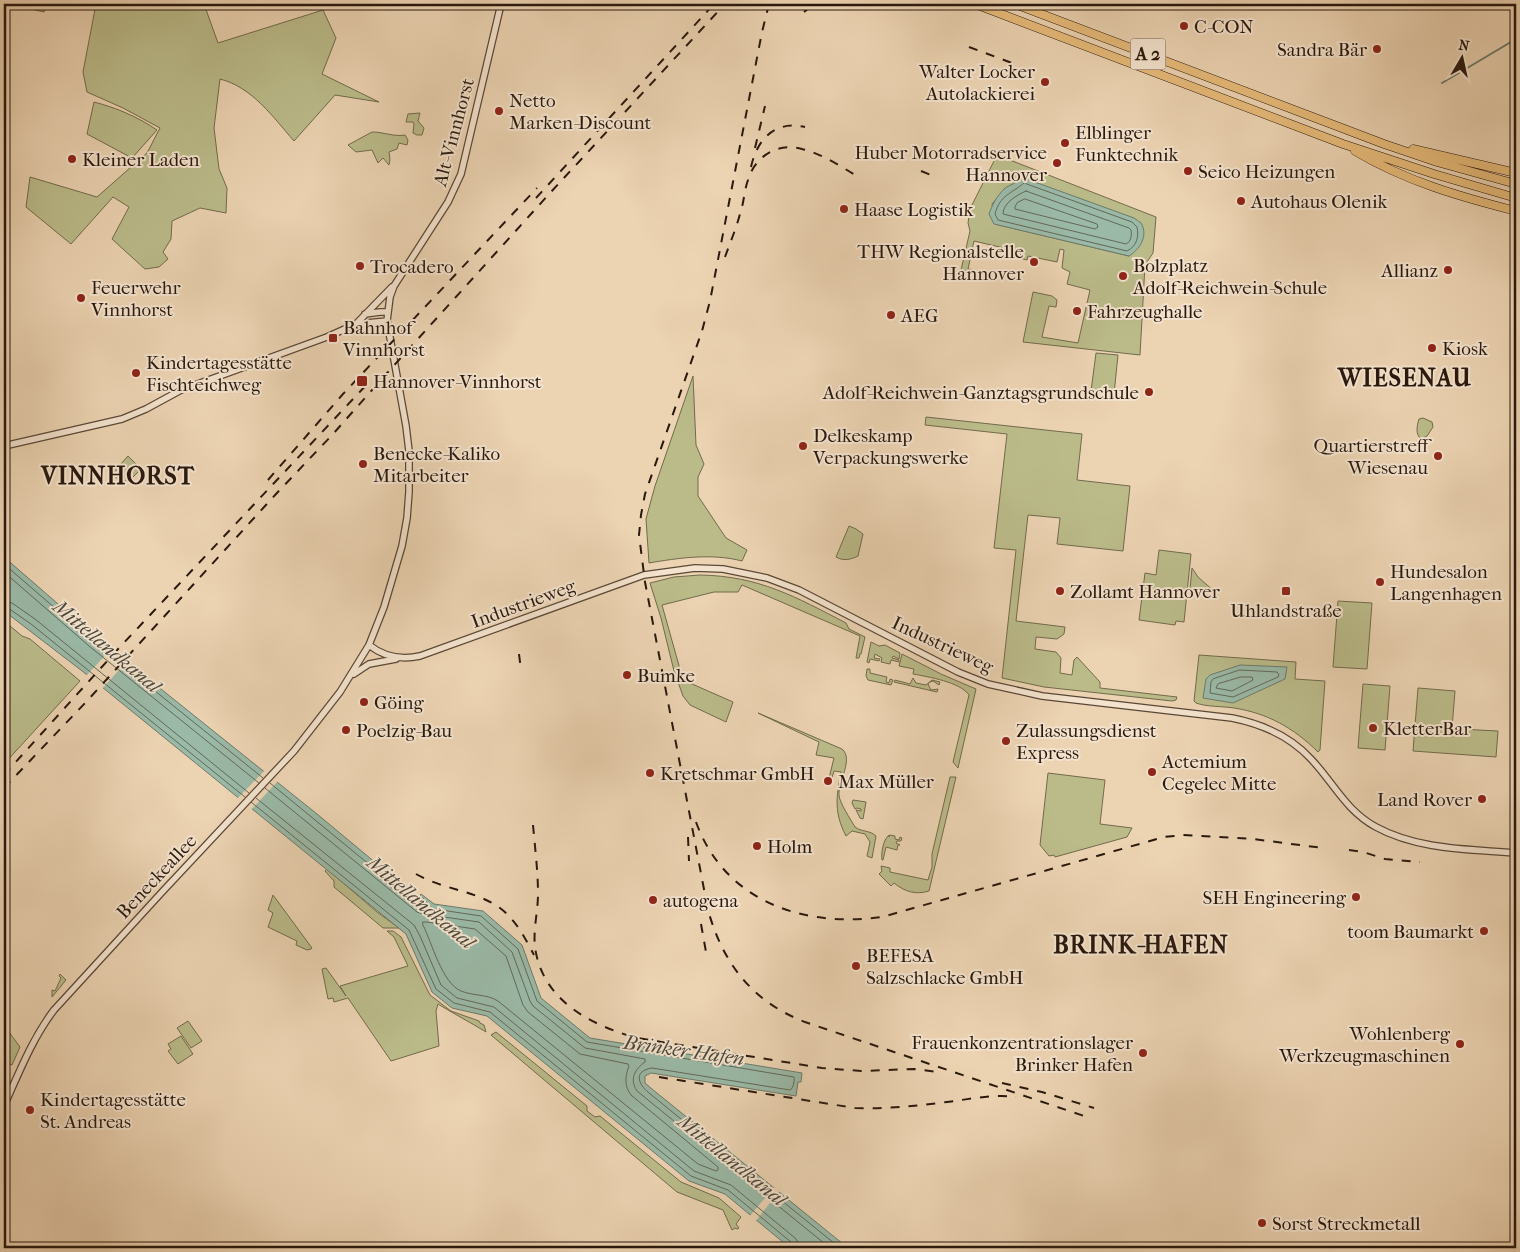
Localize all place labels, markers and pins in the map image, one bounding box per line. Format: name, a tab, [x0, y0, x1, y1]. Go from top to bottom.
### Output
place label: C-CON	[1194, 16, 1254, 38]
marker: C-CON	[1178, 20, 1190, 32]
place label: Sandra Bär	[1277, 39, 1368, 61]
marker: Sandra Bär	[1371, 43, 1383, 55]
place label: Walter Locker Autolackierei	[918, 61, 1036, 105]
marker: Walter Locker Autolackierei	[1039, 76, 1051, 88]
place label: Netto Marken-Discount	[509, 90, 652, 134]
marker: Netto Marken-Discount	[493, 105, 505, 117]
place label: Elblinger Funktechnik	[1075, 122, 1179, 166]
marker: Elblinger Funktechnik	[1059, 137, 1071, 149]
place label: Huber Motorradservice Hannover	[854, 142, 1048, 186]
place label: Kleiner Laden	[82, 149, 200, 171]
marker: Kleiner Laden	[66, 153, 78, 165]
marker: Huber Motorradservice Hannover	[1051, 157, 1063, 169]
place label: Seico Heizungen	[1198, 161, 1335, 183]
marker: Seico Heizungen	[1182, 165, 1194, 177]
place label: Autohaus Olenik	[1250, 191, 1388, 213]
marker: Autohaus Olenik	[1235, 195, 1247, 207]
place label: Haase Logistik	[854, 199, 974, 221]
marker: Haase Logistik	[838, 203, 850, 215]
place label: THW Regionalstelle Hannover	[857, 241, 1025, 285]
place label: Bolzplatz Adolf-Reichwein-Schule	[1132, 255, 1327, 299]
place label: Trocadero	[370, 256, 454, 278]
marker: THW Regionalstelle Hannover	[1028, 256, 1040, 268]
marker: Trocadero	[354, 260, 366, 272]
place label: Allianz	[1380, 260, 1438, 282]
marker: Allianz	[1442, 264, 1454, 276]
marker: Bolzplatz Adolf-Reichwein-Schule	[1117, 270, 1129, 282]
place label: Feuerwehr Vinnhorst	[90, 277, 181, 321]
marker: Feuerwehr Vinnhorst	[75, 292, 87, 304]
place label: Fahrzeughalle	[1087, 301, 1203, 323]
place label: AEG	[900, 305, 938, 327]
marker: Fahrzeughalle	[1071, 305, 1083, 317]
marker: AEG	[885, 309, 897, 321]
place label: Bahnhof Vinnhorst	[342, 317, 425, 361]
marker: Bahnhof Vinnhorst	[327, 332, 339, 344]
place label: Kiosk	[1442, 338, 1488, 360]
marker: Kiosk	[1426, 342, 1438, 354]
place label: Kindertagesstätte Fischteichweg	[146, 352, 292, 396]
marker: Kindertagesstätte Fischteichweg	[130, 367, 142, 379]
place label: Hannover-Vinnhorst	[373, 371, 542, 393]
marker: Hannover-Vinnhorst	[355, 374, 369, 388]
place label: Adolf-Reichwein-Ganztagsgrundschule	[822, 382, 1139, 404]
marker: Adolf-Reichwein-Ganztagsgrundschule	[1143, 386, 1155, 398]
place label: Delkeskamp Verpackungswerke	[812, 425, 968, 469]
place label: Quartierstreff Wiesenau	[1314, 435, 1433, 479]
marker: Delkeskamp Verpackungswerke	[797, 440, 809, 452]
place label: Benecke-Kaliko Mitarbeiter	[373, 443, 500, 487]
marker: Quartierstreff Wiesenau	[1432, 450, 1444, 462]
marker: Benecke-Kaliko Mitarbeiter	[357, 458, 369, 470]
place label: Hundesalon Langenhagen	[1390, 561, 1502, 605]
marker: Hundesalon Langenhagen	[1374, 576, 1386, 588]
place label: Zollamt Hannover	[1070, 581, 1221, 603]
marker: Zollamt Hannover	[1054, 585, 1066, 597]
marker: Uhlandstraße	[1280, 585, 1292, 597]
place label: Uhlandstraße	[1230, 600, 1342, 622]
place label: Bumke	[637, 665, 695, 687]
marker: Bumke	[621, 669, 633, 681]
place label: Göing	[374, 692, 425, 714]
marker: Göing	[358, 696, 370, 708]
place label: KletterBar	[1383, 718, 1472, 740]
place label: Poelzig-Bau	[356, 720, 452, 742]
place label: Zulassungsdienst Express	[1016, 720, 1157, 764]
marker: KletterBar	[1367, 722, 1379, 734]
marker: Poelzig-Bau	[340, 724, 352, 736]
marker: Zulassungsdienst Express	[1000, 735, 1012, 747]
place label: Actemium Cegelec Mitte	[1161, 751, 1276, 795]
place label: Kretschmar GmbH	[660, 763, 815, 785]
marker: Actemium Cegelec Mitte	[1146, 766, 1158, 778]
marker: Kretschmar GmbH	[644, 767, 656, 779]
place label: Max Müller	[838, 771, 935, 793]
marker: Max Müller	[822, 775, 834, 787]
place label: Land Rover	[1377, 789, 1473, 811]
marker: Land Rover	[1476, 793, 1488, 805]
place label: Holm	[767, 836, 813, 858]
marker: Holm	[751, 840, 763, 852]
place label: SEH Engineering	[1202, 887, 1347, 909]
place label: autogena	[663, 890, 738, 912]
marker: SEH Engineering	[1350, 891, 1362, 903]
marker: autogena	[647, 894, 659, 906]
place label: toom Baumarkt	[1347, 921, 1474, 943]
marker: toom Baumarkt	[1478, 925, 1490, 937]
place label: BEFESA Salzschlacke GmbH	[866, 945, 1023, 989]
marker: BEFESA Salzschlacke GmbH	[850, 960, 862, 972]
place label: Wohlenberg Werkzeugmaschinen	[1278, 1023, 1451, 1067]
place label: Frauenkonzentrationslager Brinker Hafen	[911, 1032, 1134, 1076]
marker: Wohlenberg Werkzeugmaschinen	[1454, 1038, 1466, 1050]
marker: Frauenkonzentrationslager Brinker Hafen	[1137, 1047, 1149, 1059]
place label: Kindertagesstätte St. Andreas	[40, 1089, 186, 1133]
marker: Kindertagesstätte St. Andreas	[24, 1104, 36, 1116]
place label: Sorst Streckmetall	[1272, 1213, 1421, 1235]
marker: Sorst Streckmetall	[1256, 1217, 1268, 1229]

